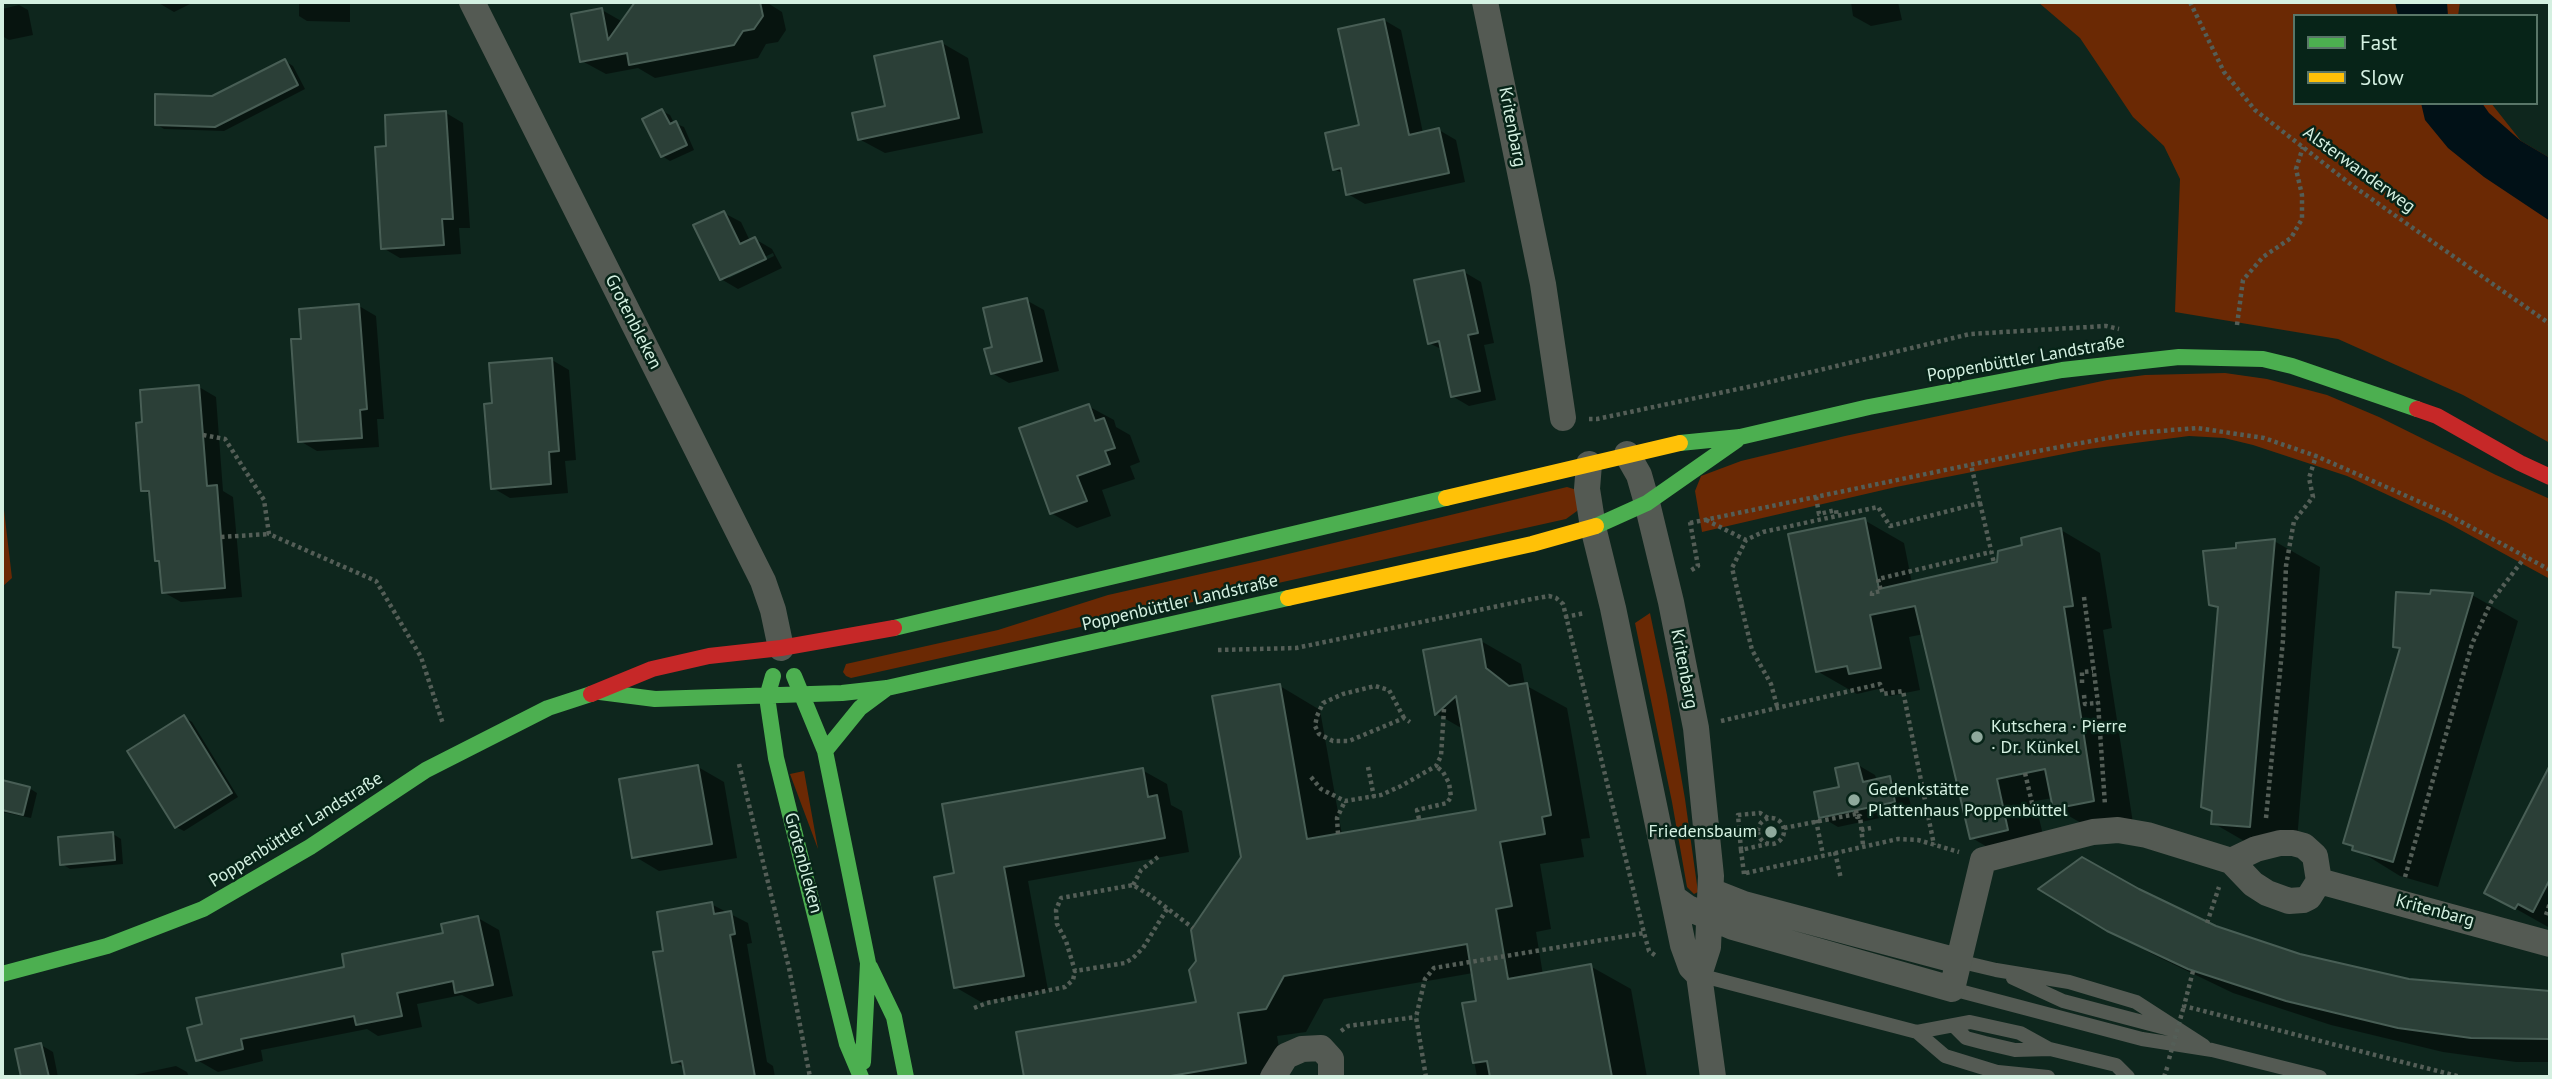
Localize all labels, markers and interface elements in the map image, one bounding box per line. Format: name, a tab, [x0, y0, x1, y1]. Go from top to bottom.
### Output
legend	[2293, 14, 2538, 105]
text: Fast	[2360, 29, 2397, 56]
text: Slow	[2360, 64, 2404, 91]
street label: Kritenbarg	[1494, 85, 1530, 169]
street label: Alsterwanderweg	[2299, 122, 2419, 218]
street label: Grotenbleken	[600, 271, 666, 373]
street label: Poppenbüttler Landstraße	[1925, 331, 2127, 387]
street label: Poppenbüttler Landstraße	[1080, 570, 1280, 636]
street label: Kritenbarg	[1666, 627, 1702, 711]
place label: Kutschera · Pierre · Dr. Künkel	[1991, 716, 2127, 758]
marker: Kutschera · Pierre · Dr. Künkel	[1969, 729, 1985, 745]
street label: Poppenbüttler Landstraße	[205, 768, 387, 892]
place label: Gedenkstätte Plattenhaus Poppenbüttel	[1868, 779, 2067, 822]
marker: Gedenkstätte Plattenhaus Poppenbüttel	[1846, 792, 1862, 808]
street label: Grotenbleken	[779, 810, 827, 916]
place label: Friedensbaum	[1648, 821, 1757, 843]
marker: Friedensbaum	[1763, 824, 1779, 840]
street label: Kritenbarg	[2393, 890, 2477, 932]

